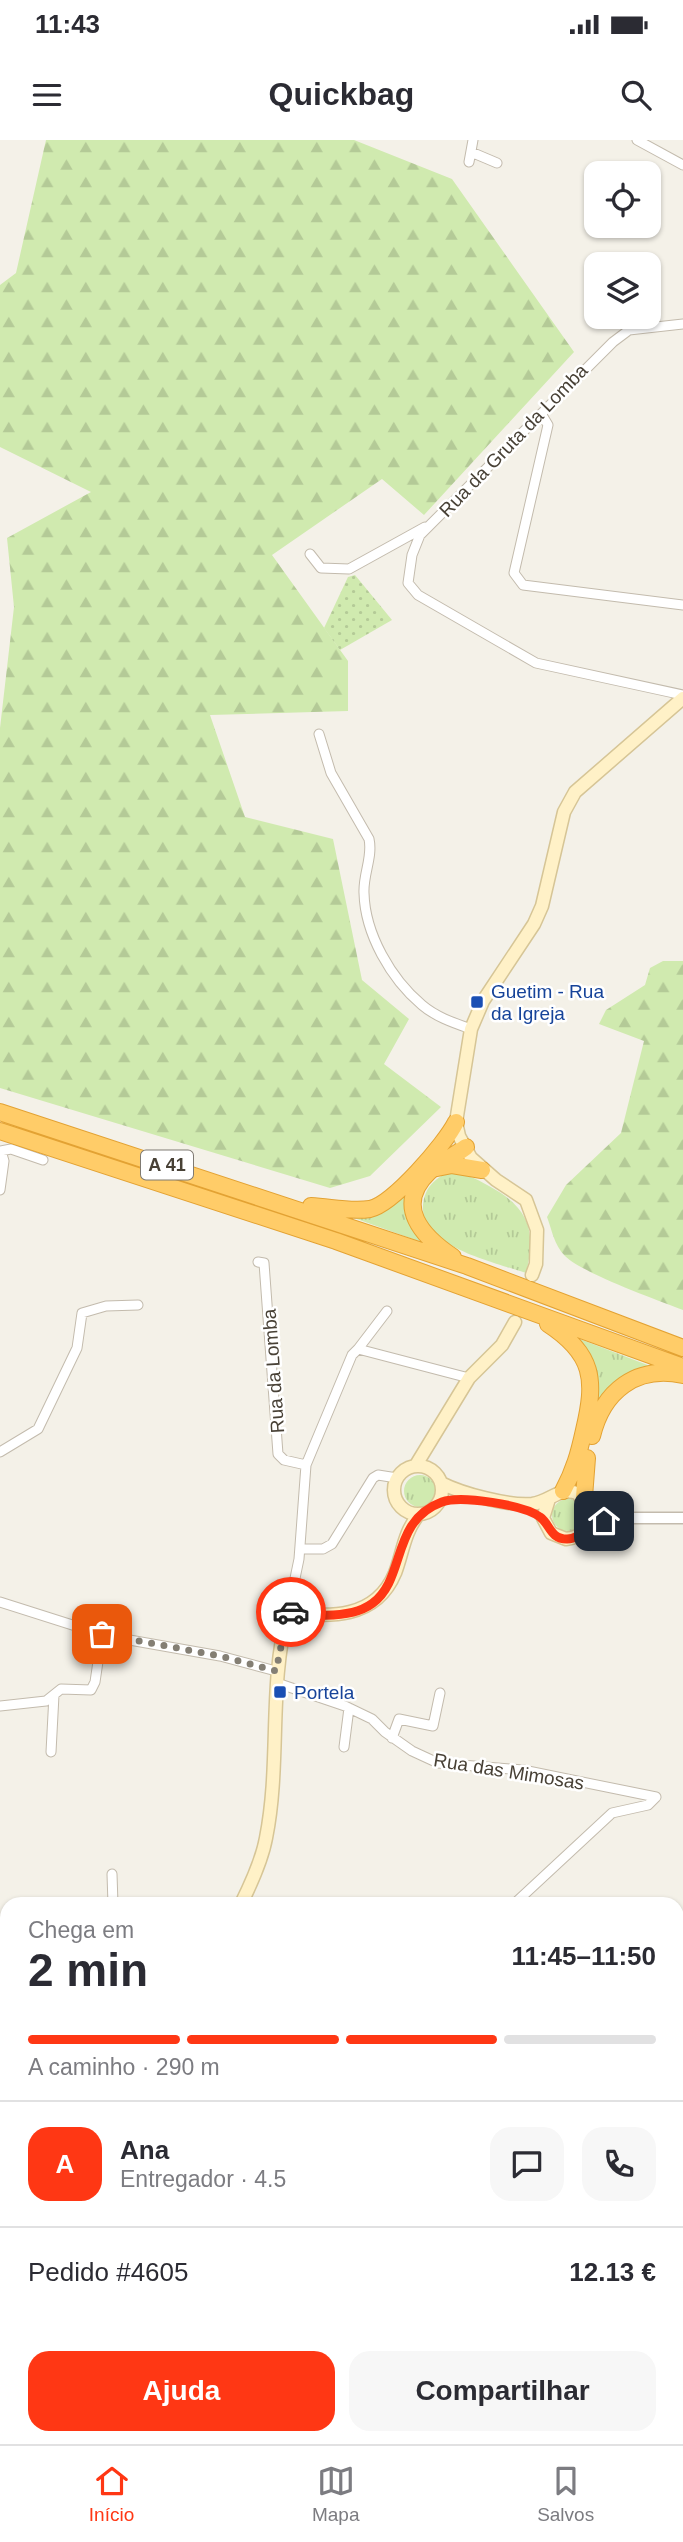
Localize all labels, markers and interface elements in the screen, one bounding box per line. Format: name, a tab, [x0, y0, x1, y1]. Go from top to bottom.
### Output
text: 11:43	[35, 9, 100, 39]
icon: menu	[28, 76, 66, 114]
text: Quickbag	[269, 76, 414, 112]
icon: search	[617, 76, 655, 114]
map controls	[584, 161, 661, 329]
button: locate	[584, 161, 661, 238]
button: layers	[584, 252, 661, 329]
street label: Rua da Gruta da Lomba	[435, 359, 592, 521]
place label: Guetim - Rua da Igreja	[491, 981, 604, 1024]
marker: Guetim - Rua da Igreja	[469, 994, 485, 1010]
road number: A 41	[141, 1150, 193, 1180]
street label: Rua da Lomba	[259, 1308, 288, 1434]
pin	[574, 1491, 634, 1551]
icon: home	[585, 1502, 623, 1540]
courier	[256, 1577, 326, 1647]
icon: car	[272, 1593, 310, 1631]
pin	[72, 1604, 132, 1664]
icon: bag	[83, 1615, 121, 1653]
place label: Portela	[294, 1682, 355, 1703]
marker: Portela	[272, 1684, 288, 1700]
street label: Rua das Mimosas	[432, 1749, 586, 1794]
text: Chega em	[28, 1917, 134, 1943]
text: 11:45–11:50	[511, 1941, 656, 1971]
text: 2 min	[28, 1944, 148, 1996]
text: A caminho · 290 m	[28, 2054, 220, 2080]
button: chat	[490, 2127, 564, 2201]
button: phone	[582, 2127, 656, 2201]
text: Ana	[120, 2135, 169, 2165]
text: A	[56, 2149, 74, 2179]
text: Entregador · 4.5	[120, 2166, 286, 2192]
text: Pedido #4605	[28, 2257, 188, 2287]
text: 12.13 €	[569, 2257, 656, 2287]
button: Ajuda	[28, 2351, 335, 2431]
button: Compartilhar	[349, 2351, 656, 2431]
tab: Início	[89, 2462, 134, 2526]
tab: Mapa	[312, 2462, 359, 2526]
tab: Salvos	[537, 2462, 594, 2526]

